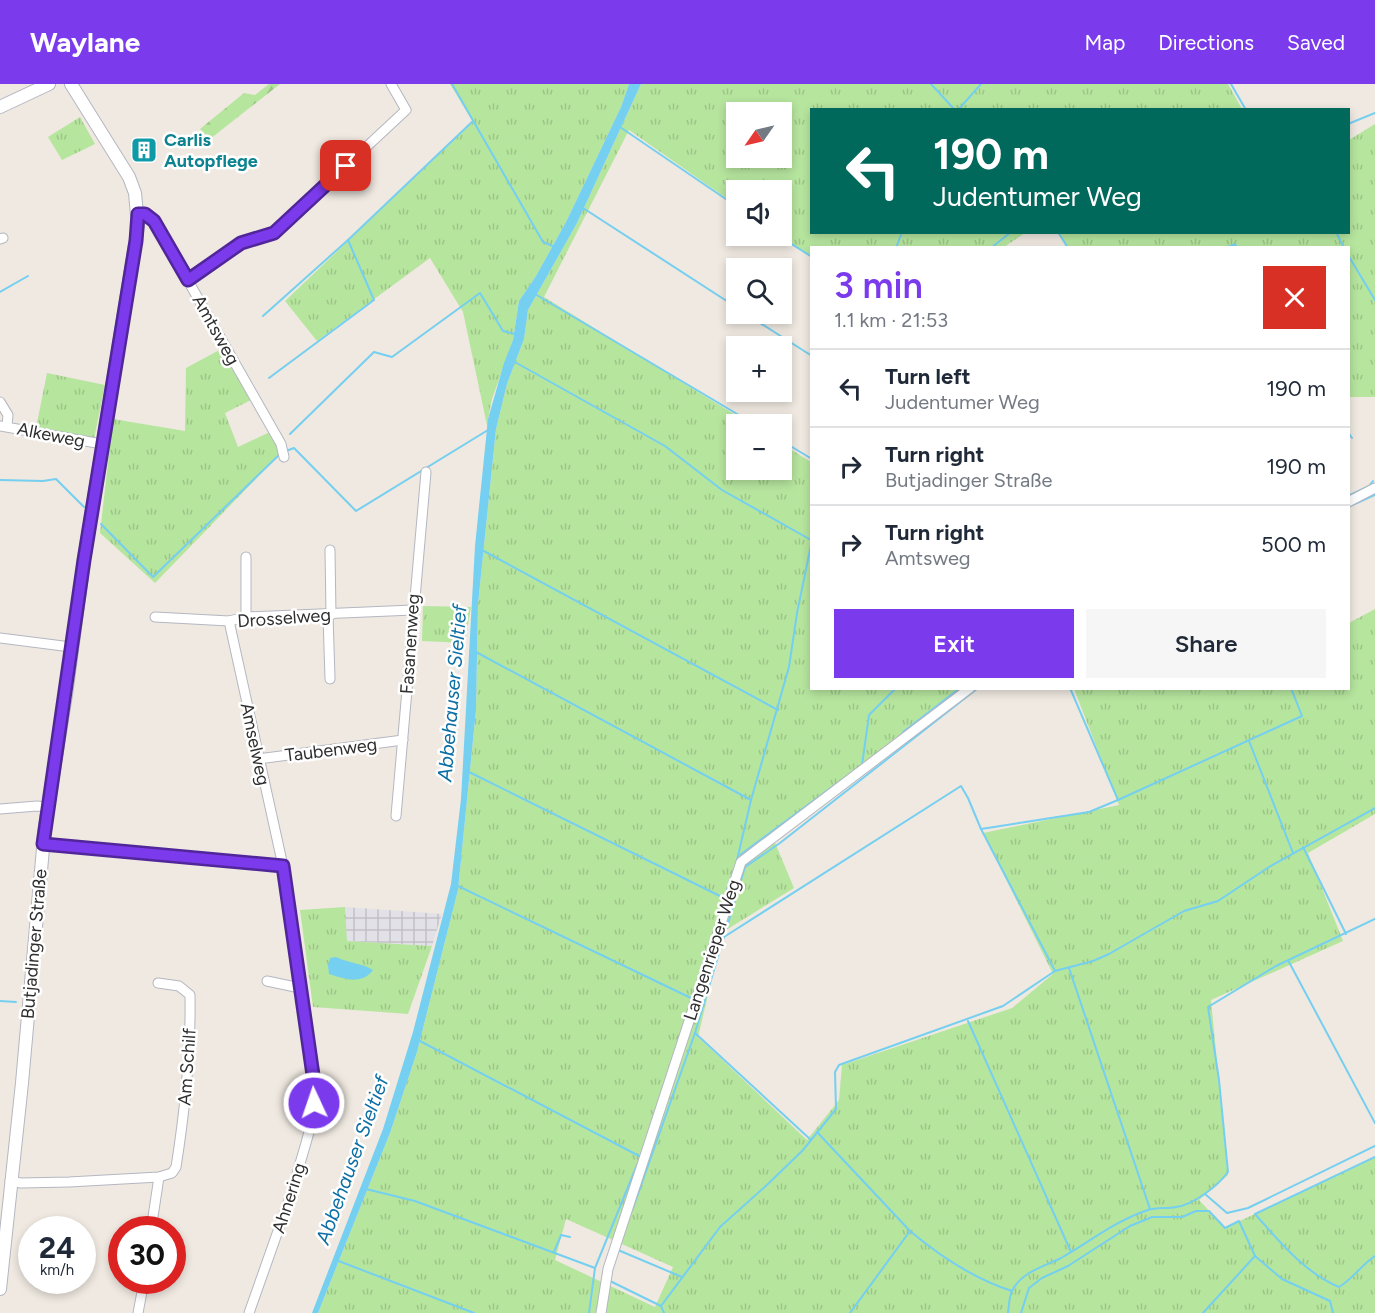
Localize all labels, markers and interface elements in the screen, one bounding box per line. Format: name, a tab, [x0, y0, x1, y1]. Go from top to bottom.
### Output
text: Waylane	[30, 25, 140, 59]
text: Map	[1084, 30, 1125, 55]
text: Directions	[1158, 30, 1254, 55]
text: Saved	[1287, 30, 1345, 55]
north arrow	[726, 102, 792, 168]
map controls	[726, 102, 792, 480]
place label: Carlis Autopflege	[164, 129, 258, 172]
text: 190 m	[933, 129, 1049, 180]
icon: left	[834, 132, 912, 210]
building icon: Carlis Autopflege	[129, 135, 159, 165]
pin	[320, 140, 371, 191]
icon: arrive	[329, 149, 362, 182]
button: sound	[726, 180, 792, 246]
text: Judentumer Weg	[933, 180, 1142, 213]
button: search	[726, 258, 792, 324]
text: 3 min	[834, 264, 923, 307]
button: close	[1263, 266, 1326, 329]
street label: Amtsweg	[188, 291, 244, 369]
text: 1.1 km · 21:53	[834, 308, 948, 332]
button: +	[726, 336, 792, 402]
text: Turn left	[885, 363, 971, 390]
icon: left	[834, 372, 867, 405]
text: 190 m	[1266, 375, 1326, 402]
text: Judentumer Weg	[885, 390, 1040, 414]
button: −	[726, 414, 792, 480]
street label: Alkeweg	[15, 418, 87, 452]
text: Turn right	[885, 441, 984, 468]
icon: right	[834, 450, 867, 483]
text: 190 m	[1266, 453, 1326, 480]
text: Butjadinger Straße	[885, 468, 1052, 492]
text: Turn right	[885, 519, 984, 546]
icon: right	[834, 528, 867, 561]
text: 500 m	[1261, 531, 1326, 558]
text: Amtsweg	[885, 546, 971, 570]
street label: Fasanenweg	[396, 593, 424, 695]
water label: Abbehauser Sieltief	[432, 602, 472, 783]
street label: Drosselweg	[236, 604, 332, 632]
button: Exit	[834, 609, 1074, 678]
button: Share	[1086, 609, 1326, 678]
street label: Amselweg	[236, 701, 274, 787]
street label: Taubenweg	[284, 733, 378, 767]
street label: Butjadinger Straße	[16, 868, 52, 1020]
street label: Langenrieper Weg	[679, 877, 745, 1023]
street label: Am Schilf	[173, 1027, 201, 1106]
position arrow	[282, 1071, 346, 1135]
water label: Abbehauser Sieltief	[310, 1071, 394, 1248]
street label: Ahnering	[267, 1160, 311, 1236]
speed limit sign: 30	[108, 1216, 186, 1294]
text: 24	[39, 1229, 75, 1266]
text: km/h	[40, 1261, 74, 1279]

